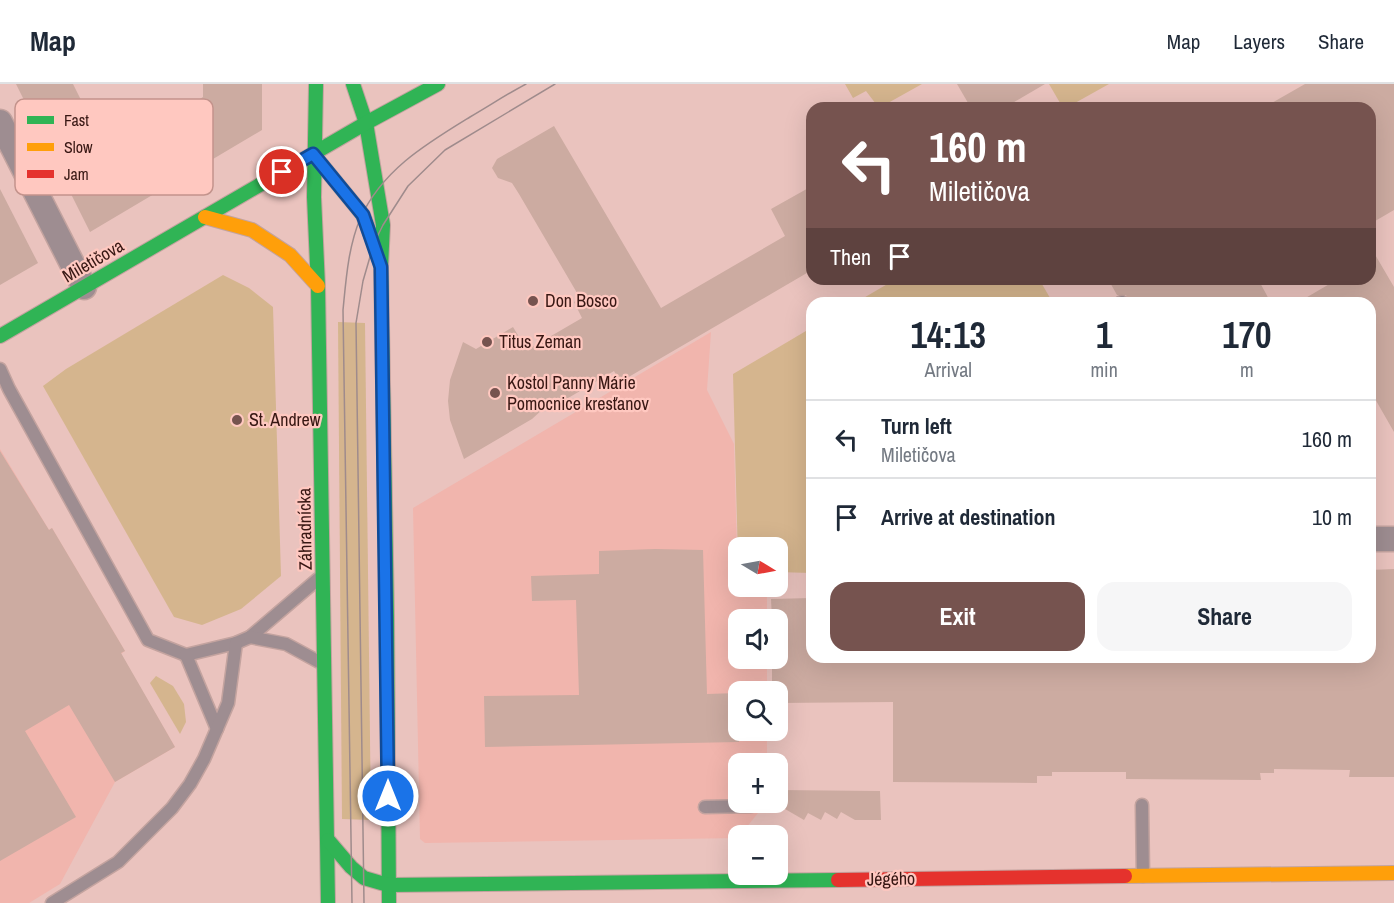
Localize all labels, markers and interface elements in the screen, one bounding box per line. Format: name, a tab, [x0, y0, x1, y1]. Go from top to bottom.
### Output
text: Map	[30, 22, 76, 60]
text: Map	[1167, 27, 1200, 56]
text: Layers	[1233, 27, 1285, 56]
text: Share	[1318, 27, 1364, 56]
legend	[15, 99, 213, 195]
text: Fast	[64, 109, 89, 131]
text: 160 m	[929, 119, 1027, 175]
icon: left	[830, 126, 908, 204]
text: Slow	[64, 136, 93, 158]
pin	[256, 146, 307, 197]
icon: arrive	[265, 155, 298, 188]
text: Jam	[64, 163, 89, 185]
text: Miletičova	[929, 173, 1030, 209]
street label: Miletičova	[57, 233, 128, 288]
icon: arrive	[883, 240, 916, 273]
text: Then	[830, 242, 871, 272]
place label: Don Bosco	[545, 288, 617, 313]
marker: Don Bosco	[526, 294, 540, 308]
text: 14:13	[910, 311, 986, 359]
text: 1	[1096, 311, 1112, 359]
text: 170	[1222, 311, 1272, 359]
place label: Titus Zeman	[499, 329, 582, 354]
marker: Titus Zeman	[480, 335, 494, 349]
text: Arrival	[925, 356, 972, 383]
text: min	[1090, 356, 1118, 383]
text: m	[1240, 356, 1254, 383]
place label: Kostol Panny Márie Pomocnice kresťanov	[507, 370, 650, 416]
marker: Kostol Panny Márie Pomocnice kresťanov	[488, 386, 502, 400]
place label: St. Andrew	[249, 407, 321, 432]
text: Turn left	[881, 411, 952, 441]
marker: St. Andrew	[230, 413, 244, 427]
icon: left	[830, 423, 863, 456]
text: 160 m	[1302, 424, 1352, 454]
text: Miletičova	[881, 441, 956, 468]
street label: Záhradnícka	[291, 488, 318, 570]
icon: arrive	[830, 501, 863, 534]
text: Arrive at destination	[881, 502, 1055, 532]
text: 10 m	[1312, 502, 1352, 532]
north arrow	[728, 537, 788, 597]
map controls	[728, 537, 788, 885]
button: Exit	[830, 582, 1085, 651]
button: Share	[1097, 582, 1352, 651]
button: sound	[728, 609, 788, 669]
button: search	[728, 681, 788, 741]
button: +	[728, 753, 788, 813]
position arrow	[356, 764, 420, 828]
button: −	[728, 825, 788, 885]
street label: Jégého	[867, 866, 915, 891]

